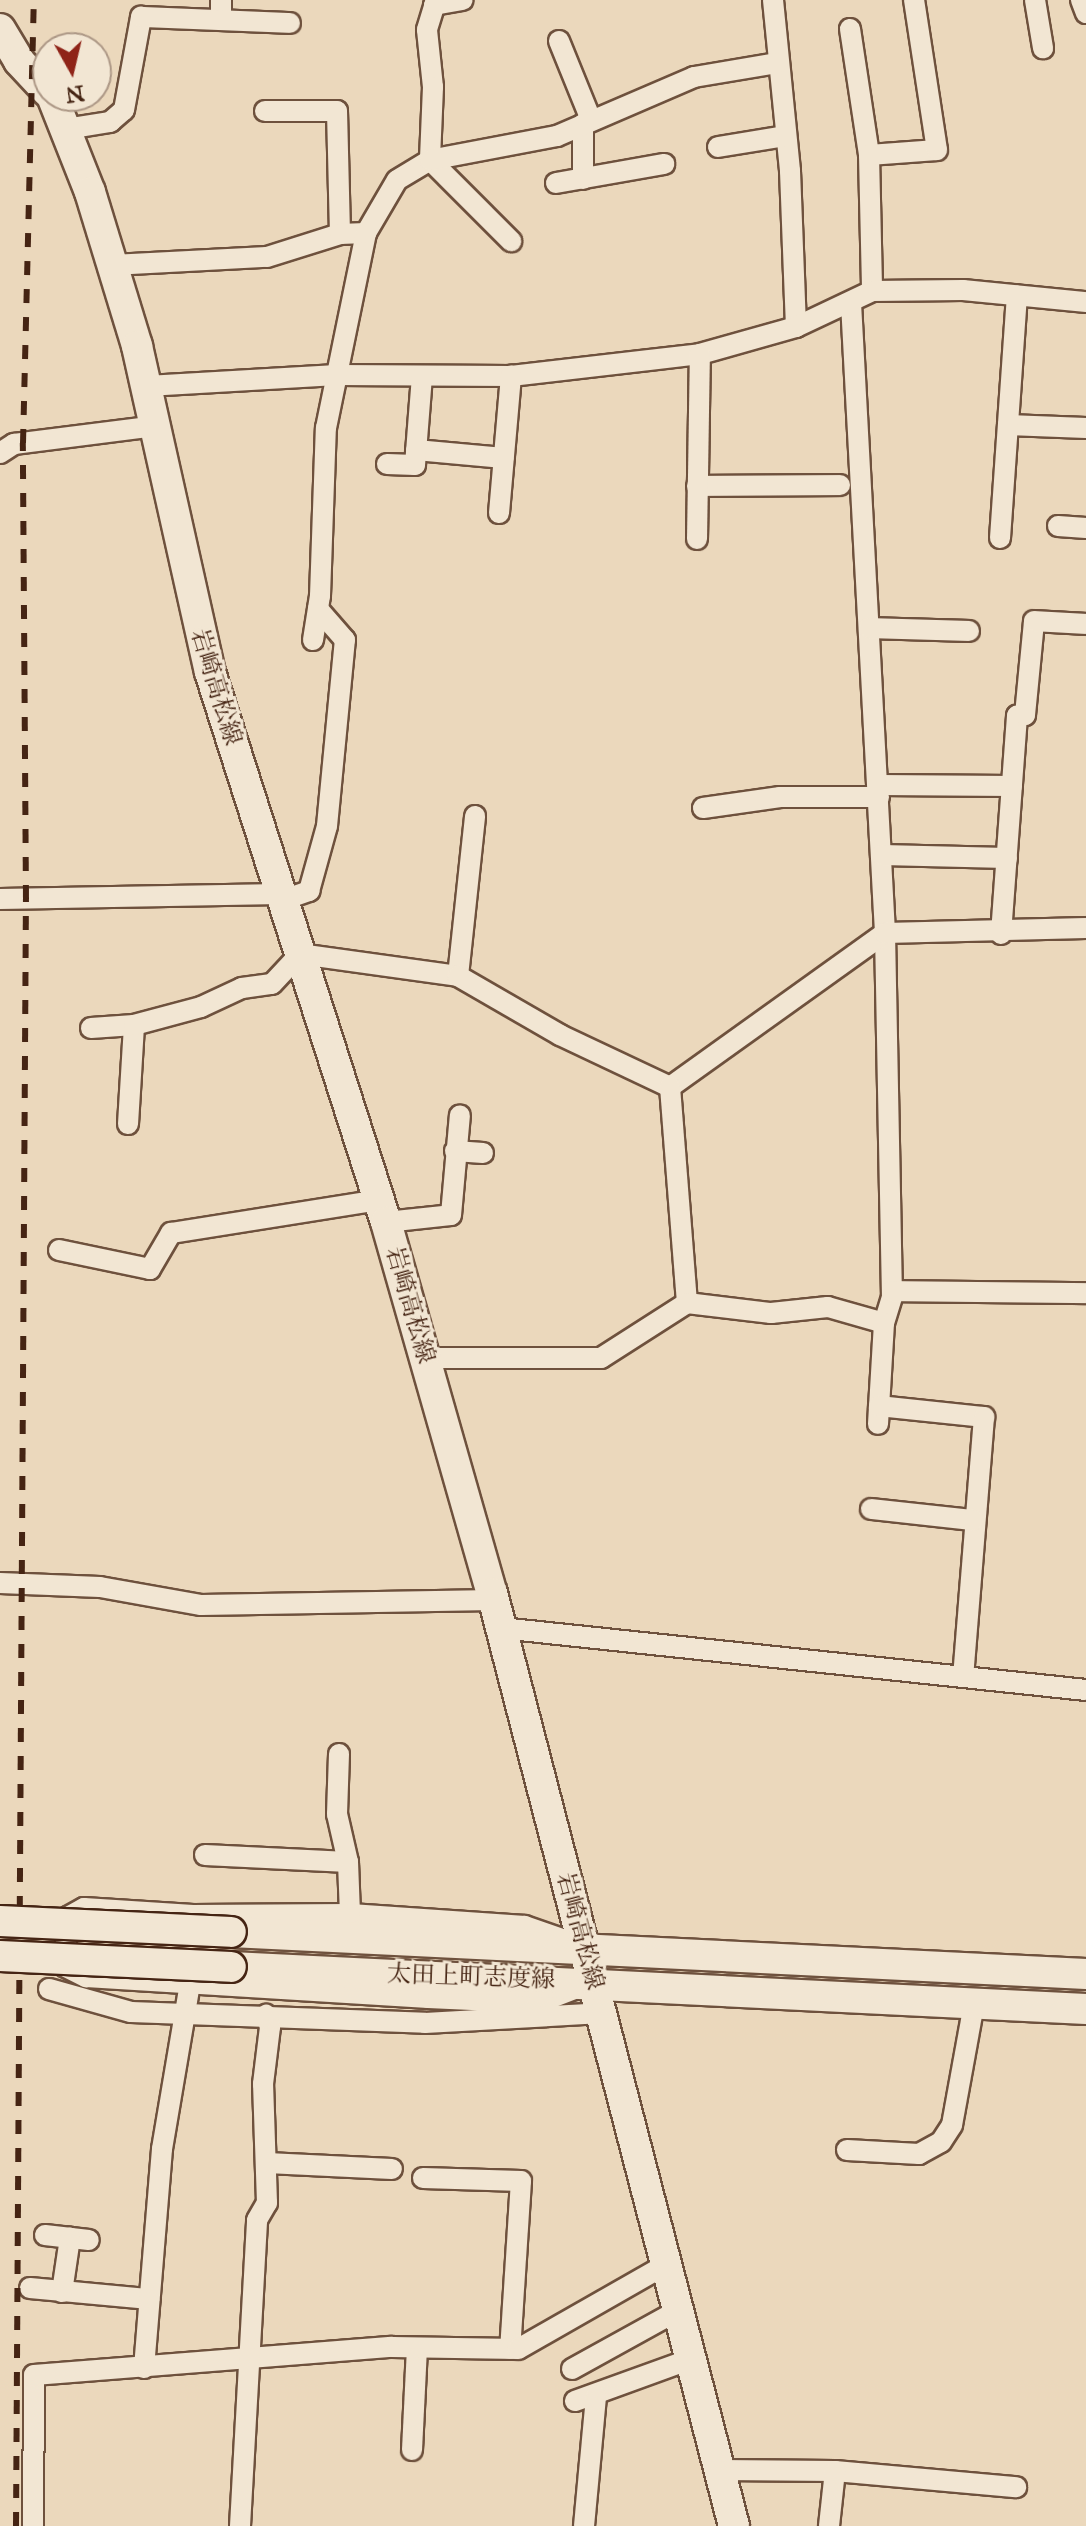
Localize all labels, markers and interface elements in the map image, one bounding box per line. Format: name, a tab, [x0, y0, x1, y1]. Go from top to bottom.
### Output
north arrow	[32, 32, 112, 112]
text: N	[64, 80, 86, 109]
street label: 岩崎高松線	[185, 625, 247, 749]
street label: 岩崎高松線	[380, 1243, 440, 1367]
street label: 岩崎高松線	[551, 1869, 609, 1993]
street label: 太田上町志度線	[387, 1960, 555, 1994]

